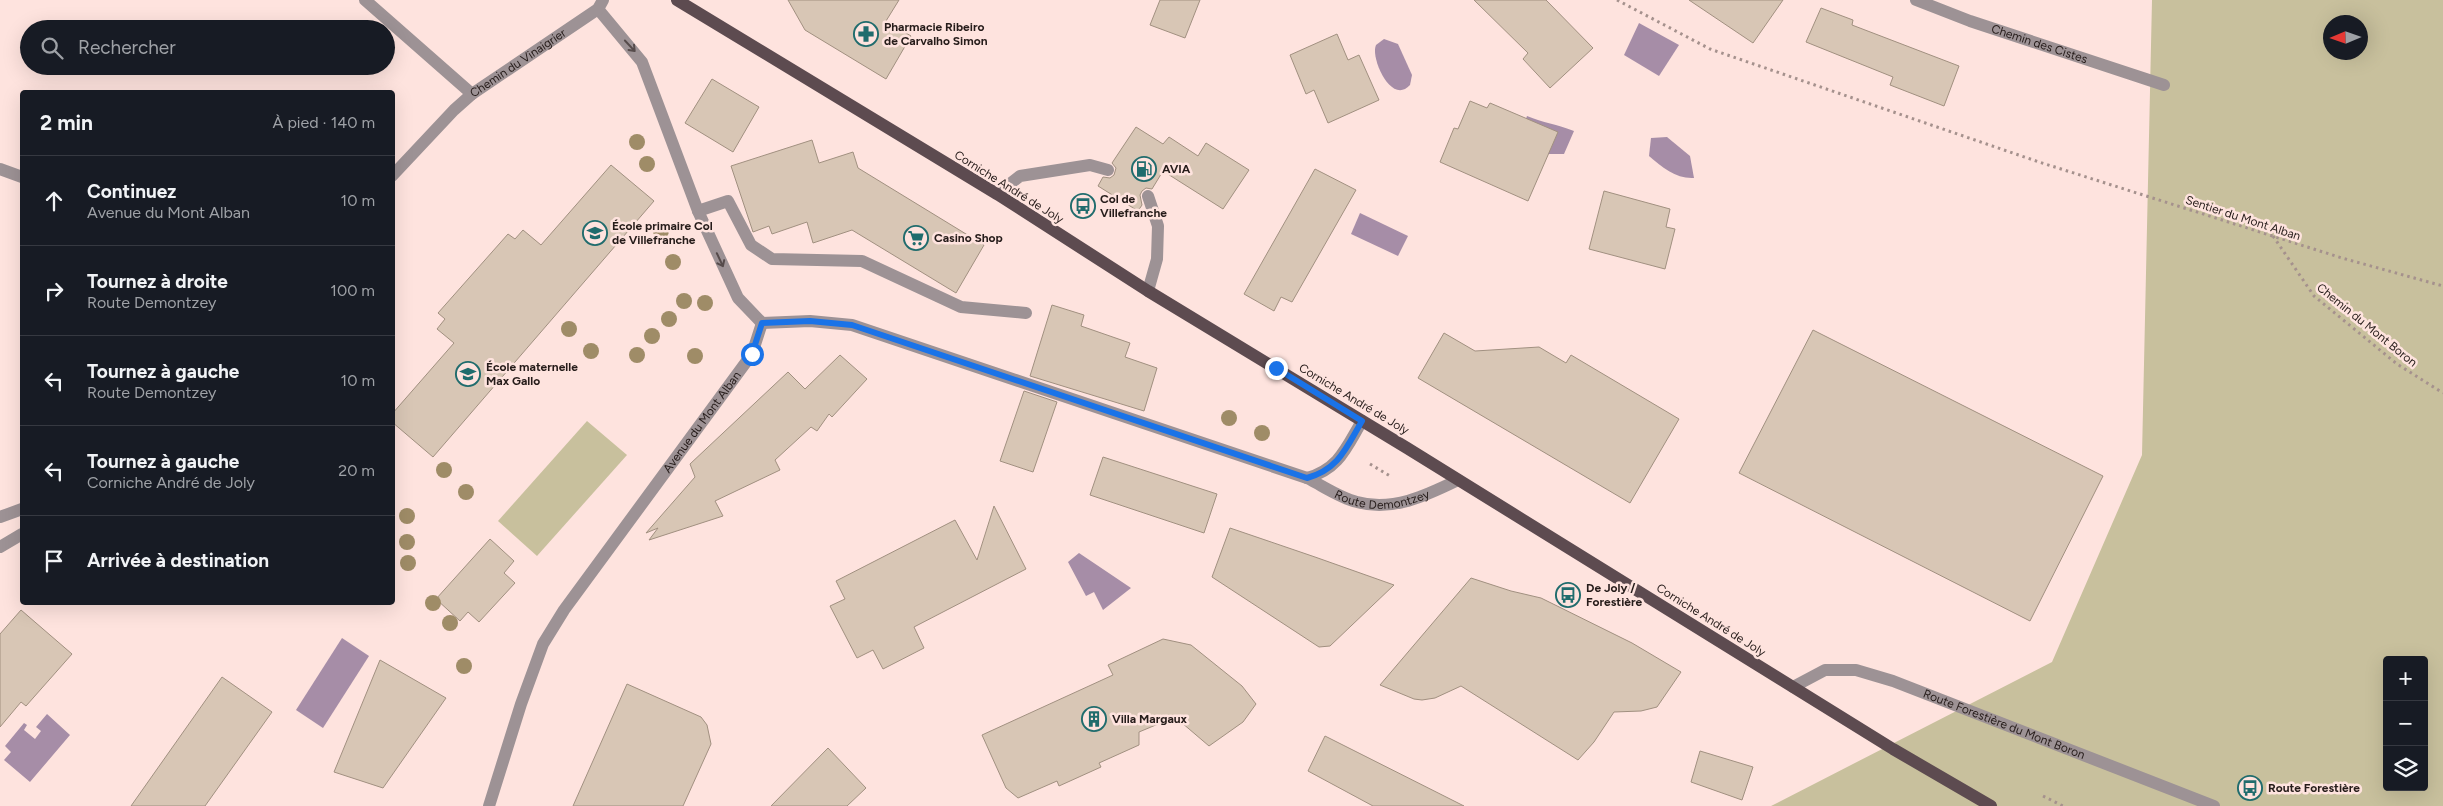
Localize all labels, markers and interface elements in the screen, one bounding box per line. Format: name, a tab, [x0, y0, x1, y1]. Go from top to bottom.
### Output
north arrow	[2323, 15, 2368, 60]
search box	[20, 20, 395, 75]
place label: Pharmacie Ribeiro de Carvalho Simon	[884, 20, 988, 48]
pharmacy icon: Pharmacie Ribeiro de Carvalho Simon	[853, 21, 879, 47]
street label: Chemin des Cistes	[1989, 21, 2090, 66]
street label: Chemin du Vinaigrier	[467, 26, 568, 100]
icon: search	[38, 34, 66, 62]
text: Rechercher	[78, 36, 176, 59]
one-way arrow	[624, 40, 636, 53]
text: 2 min	[40, 110, 93, 135]
text: À pied · 140 m	[273, 113, 375, 132]
street label: Corniche André de Joly	[952, 148, 1067, 227]
fuel station icon: AVIA	[1131, 156, 1157, 182]
place label: AVIA	[1162, 162, 1191, 176]
text: Continuez	[87, 180, 176, 203]
icon: ahead	[40, 187, 68, 215]
text: 10 m	[341, 191, 375, 210]
place label: Col de Villefranche	[1100, 192, 1167, 220]
bus stop icon: Col de Villefranche	[1070, 193, 1096, 219]
street label: Sentier du Mont Alban	[2184, 193, 2303, 243]
text: Avenue du Mont Alban	[87, 203, 250, 222]
place label: École primaire Col de Villefranche	[612, 219, 713, 247]
school or university icon: École primaire Col de Villefranche	[582, 220, 608, 246]
supermarket icon: Casino Shop	[903, 225, 929, 251]
place label: Casino Shop	[934, 231, 1003, 245]
one-way arrow	[716, 252, 726, 267]
text: Tournez à droite	[87, 270, 228, 293]
icon: right	[40, 277, 68, 305]
street label: Chemin du Mont Boron	[2314, 280, 2420, 370]
text: 100 m	[330, 281, 375, 300]
text: Route Demontzey	[87, 293, 216, 312]
route start	[741, 343, 764, 366]
route end	[1265, 357, 1288, 380]
text: Tournez à gauche	[87, 360, 239, 383]
place label: École maternelle Max Gallo	[486, 360, 578, 388]
school or university icon: École maternelle Max Gallo	[455, 361, 481, 387]
street label: Corniche André de Joly	[1296, 361, 1412, 438]
icon: left	[40, 367, 68, 395]
street label: Avenue du Mont Alban	[660, 368, 744, 475]
text: 10 m	[341, 371, 375, 390]
text: Route Demontzey	[87, 383, 216, 402]
text: Tournez à gauche	[87, 450, 239, 473]
icon: left	[40, 457, 68, 485]
text: 20 m	[338, 461, 375, 480]
text: Corniche André de Joly	[87, 473, 255, 492]
street label: Route Demontzey	[1332, 487, 1432, 512]
icon: arrive	[40, 547, 68, 575]
text: Arrivée à destination	[87, 549, 269, 572]
place label: De Joly / Forestière	[1586, 581, 1643, 609]
street label: Corniche André de Joly	[1654, 581, 1769, 660]
bus stop icon: De Joly / Forestière	[1555, 582, 1581, 608]
map controls	[2383, 656, 2428, 791]
button: +	[2383, 656, 2428, 701]
street label: Route Forestière du Mont Boron	[1921, 686, 2087, 762]
button: −	[2383, 701, 2428, 746]
building icon: Villa Margaux	[1081, 706, 1107, 732]
place label: Villa Margaux	[1112, 712, 1188, 726]
button: layers	[2383, 746, 2428, 791]
bus stop icon: Route Forestière	[2237, 775, 2263, 801]
place label: Route Forestière	[2268, 781, 2360, 795]

